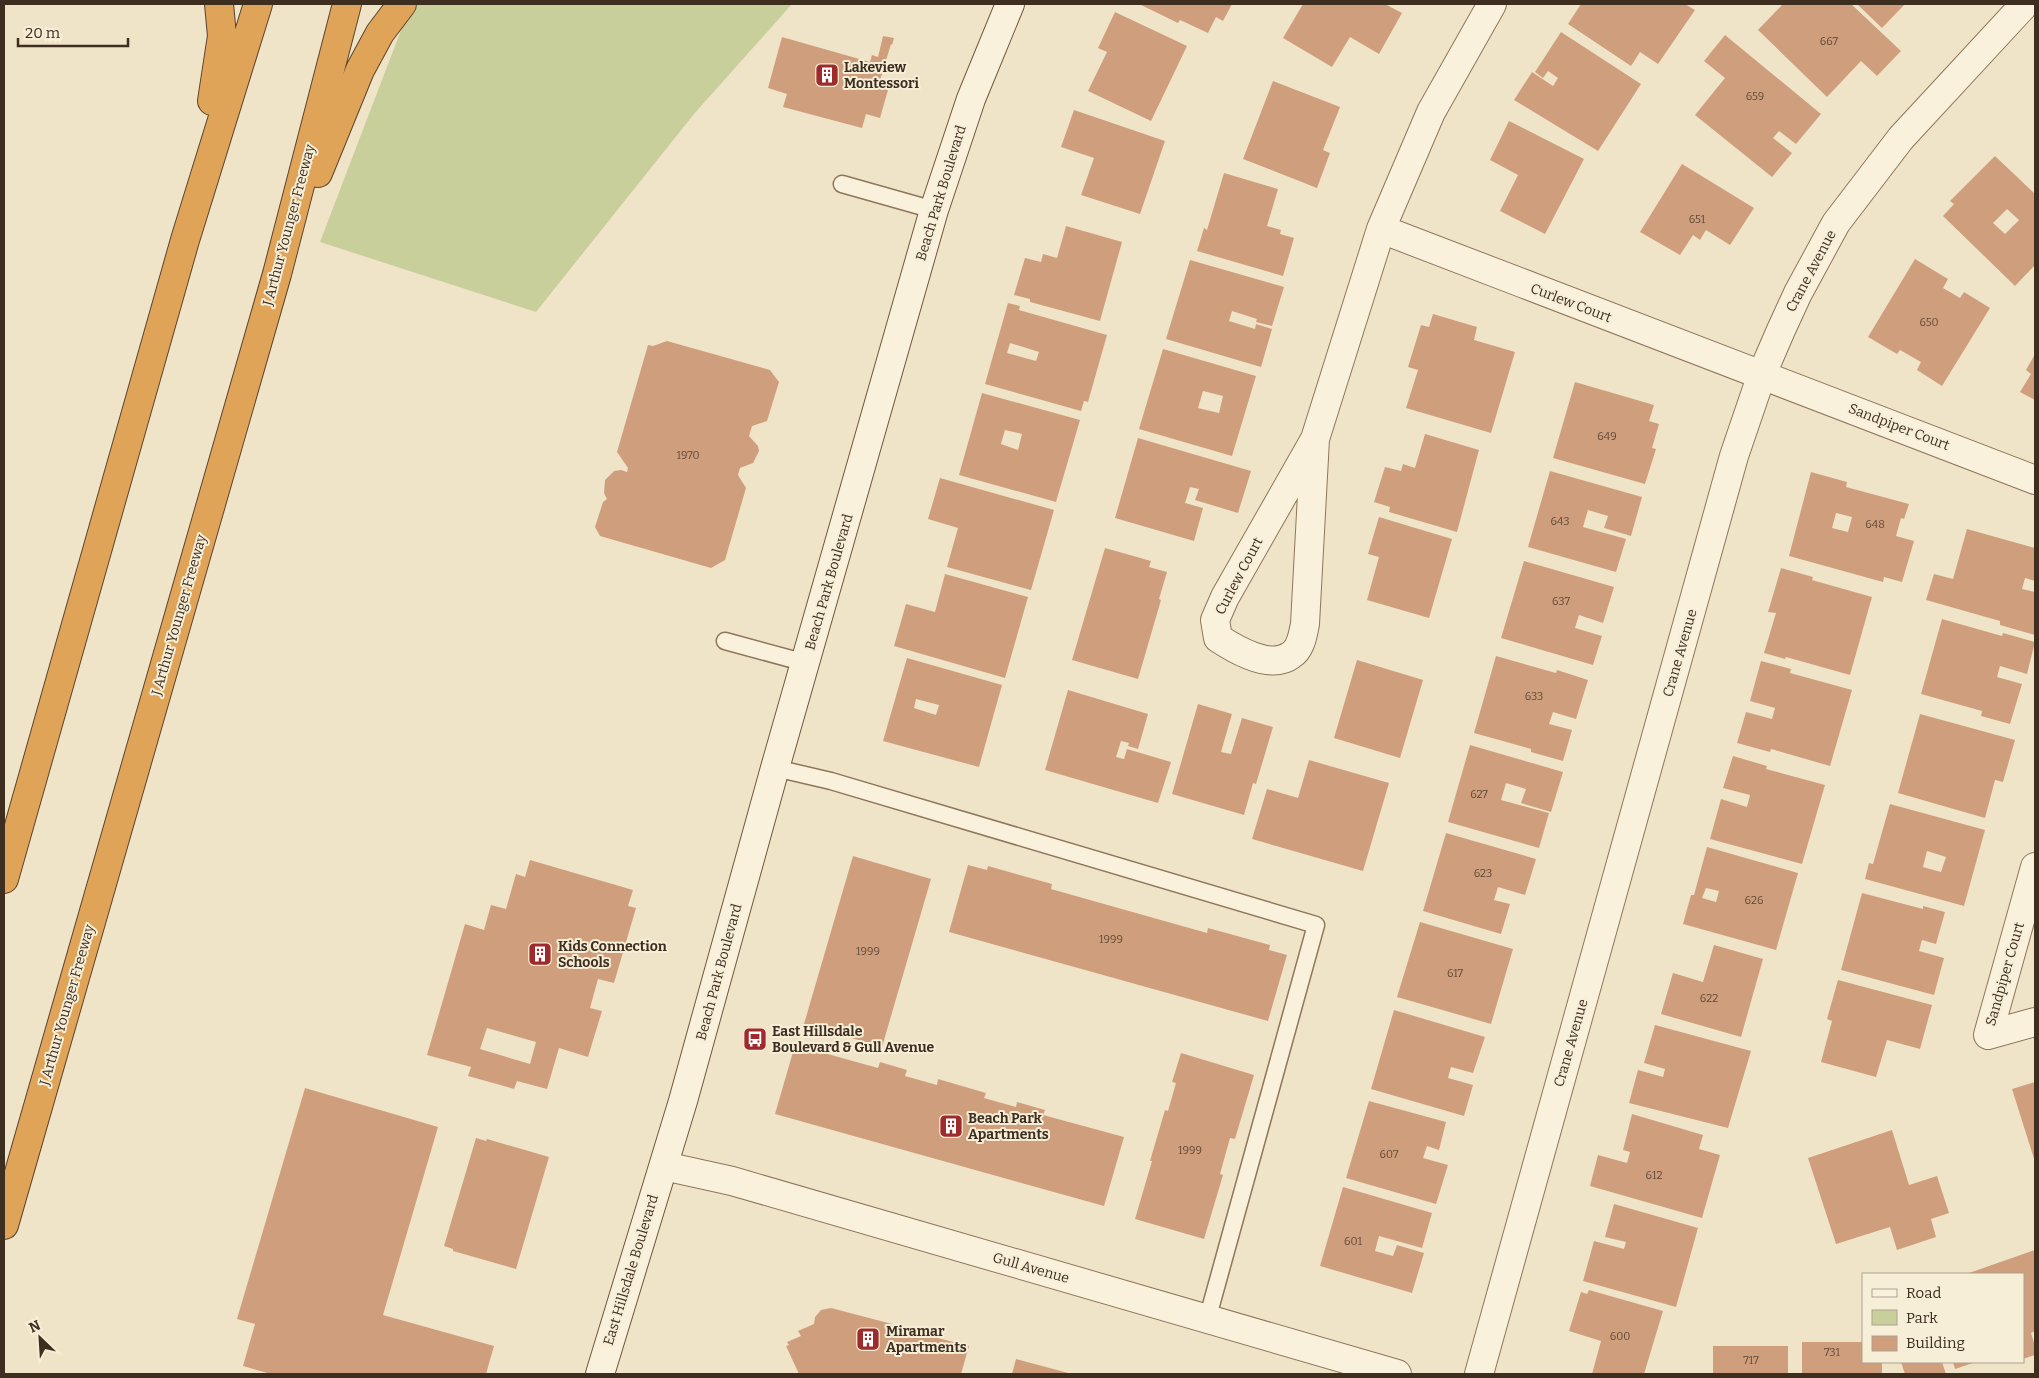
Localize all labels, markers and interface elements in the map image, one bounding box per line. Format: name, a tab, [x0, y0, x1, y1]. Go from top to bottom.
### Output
scale bar	[18, 15, 128, 47]
text: 20 m	[25, 24, 61, 42]
house number: 667	[1820, 35, 1839, 48]
place label: Lakeview Montessori	[844, 59, 920, 92]
building icon: Lakeview Montessori	[814, 62, 840, 88]
house number: 659	[1746, 90, 1764, 103]
street label: Beach Park Boulevard	[912, 123, 970, 263]
street label: J Arthur Younger Freeway	[259, 142, 319, 309]
house number: 651	[1689, 213, 1706, 226]
street label: Crane Avenue	[1782, 227, 1840, 315]
street label: Curlew Court	[1528, 280, 1614, 326]
house number: 650	[1919, 316, 1939, 329]
street label: Sandpiper Court	[1846, 400, 1952, 454]
house number: 649	[1597, 430, 1617, 443]
house number: 1970	[676, 449, 700, 462]
street label: Beach Park Boulevard	[801, 512, 857, 652]
house number: 643	[1550, 515, 1570, 528]
house number: 648	[1865, 518, 1885, 531]
street label: J Arthur Younger Freeway	[148, 532, 210, 698]
street label: Curlew Court	[1211, 534, 1267, 618]
house number: 637	[1552, 595, 1571, 608]
street label: Crane Avenue	[1659, 607, 1701, 699]
house number: 633	[1525, 690, 1543, 703]
house number: 627	[1470, 788, 1488, 801]
house number: 623	[1474, 867, 1492, 880]
house number: 626	[1745, 894, 1763, 907]
street label: Beach Park Boulevard	[693, 902, 745, 1042]
street label: Sandpiper Court	[1982, 920, 2028, 1028]
street label: J Arthur Younger Freeway	[36, 922, 98, 1088]
house number: 1999	[1099, 933, 1123, 946]
place label: Kids Connection Schools	[558, 938, 667, 971]
building icon: Kids Connection Schools	[527, 941, 553, 967]
house number: 1999	[856, 945, 880, 958]
house number: 617	[1447, 967, 1464, 980]
house number: 622	[1700, 992, 1718, 1005]
street label: Crane Avenue	[1550, 997, 1592, 1089]
place label: East Hillsdale Boulevard & Gull Avenue	[772, 1023, 935, 1056]
bus stop icon: East Hillsdale Boulevard & Gull Avenue	[742, 1026, 768, 1052]
place label: Beach Park Apartments	[968, 1110, 1049, 1143]
building icon: Beach Park Apartments	[938, 1113, 964, 1139]
house number: 1999	[1178, 1144, 1202, 1157]
house number: 607	[1379, 1148, 1399, 1161]
house number: 612	[1646, 1169, 1662, 1182]
street label: East Hillsdale Boulevard	[600, 1192, 662, 1348]
house number: 601	[1344, 1235, 1363, 1248]
street label: Gull Avenue	[991, 1249, 1071, 1287]
legend	[1862, 1273, 2024, 1363]
text: Road	[1906, 1284, 1941, 1302]
text: Park	[1906, 1309, 1938, 1327]
north arrow	[15, 1313, 65, 1363]
text: N	[26, 1317, 43, 1337]
place label: Miramar Apartments	[886, 1323, 967, 1356]
building icon: Miramar Apartments	[855, 1326, 881, 1352]
house number: 600	[1610, 1330, 1630, 1343]
text: Building	[1906, 1334, 1965, 1352]
house number: 731	[1824, 1346, 1841, 1359]
house number: 717	[1743, 1354, 1759, 1367]

